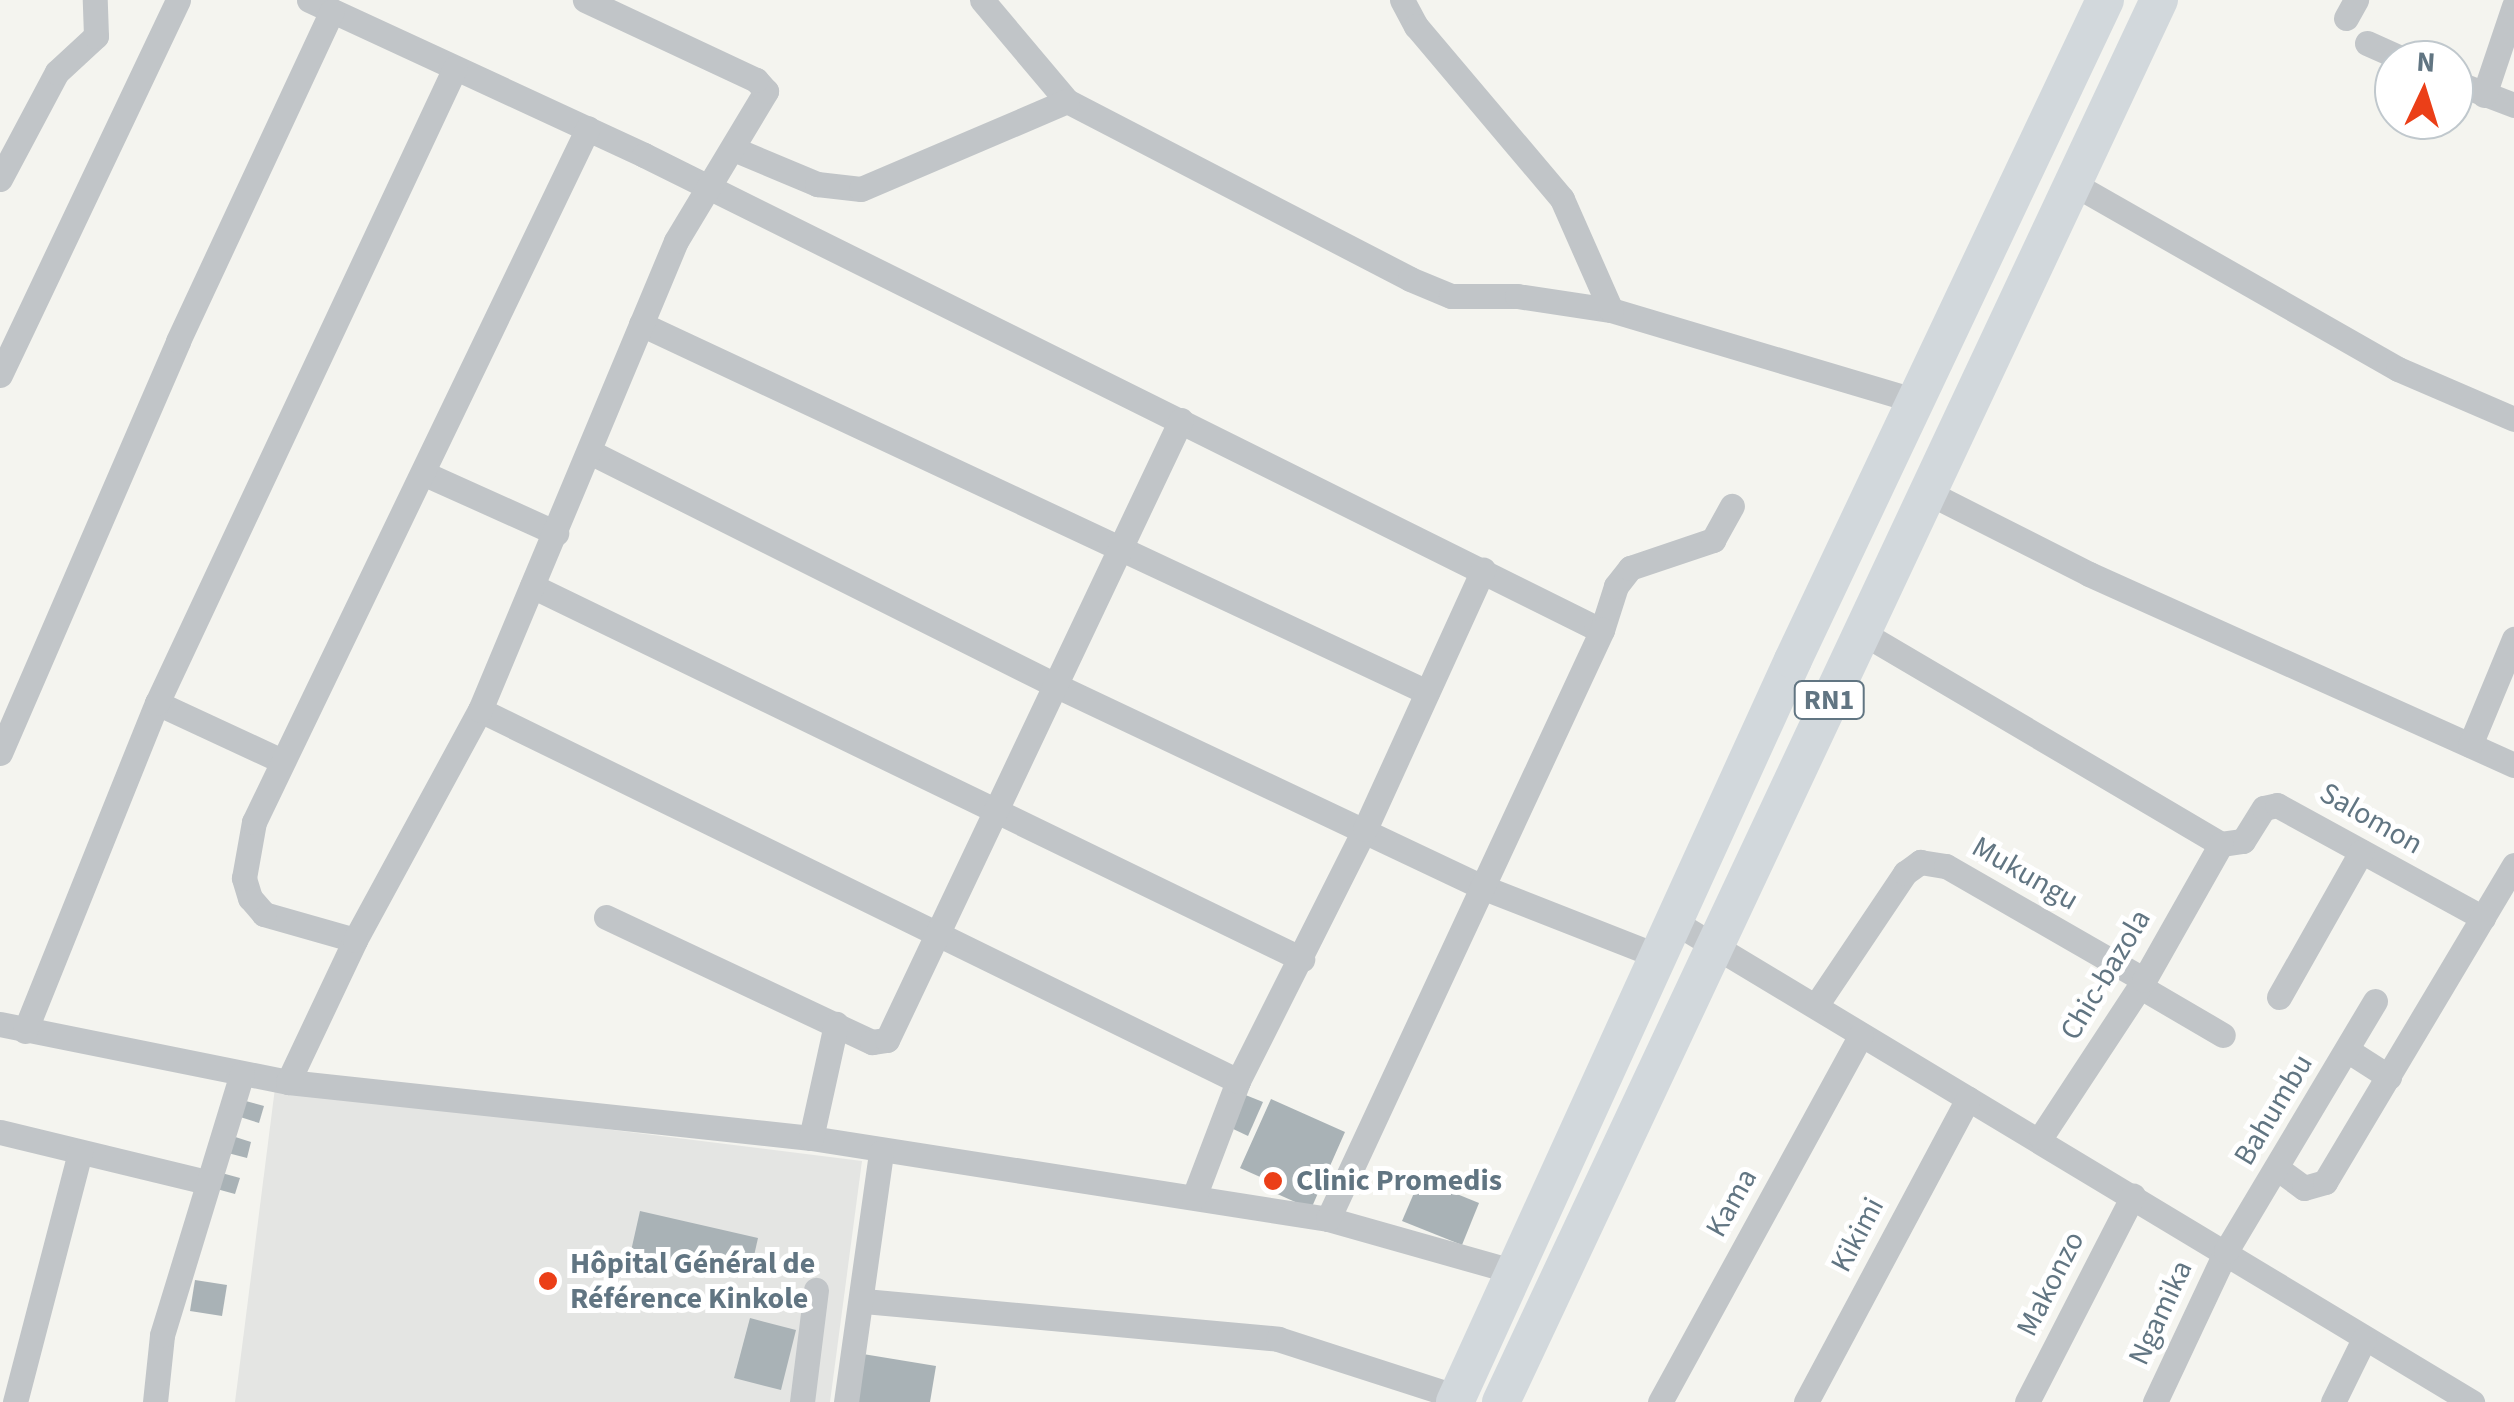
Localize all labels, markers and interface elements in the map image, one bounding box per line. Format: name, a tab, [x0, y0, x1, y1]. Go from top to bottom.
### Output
north arrow	[2374, 40, 2474, 140]
text: N	[2415, 41, 2437, 83]
road number: RN1	[1792, 677, 1866, 723]
street label: Salomon	[2313, 775, 2429, 863]
street label: Mukungu	[1965, 829, 2085, 919]
street label: Chic-bazola	[2053, 903, 2159, 1047]
street label: Bahumbu	[2227, 1048, 2321, 1172]
place label: Clinic Promedis	[1296, 1163, 1502, 1199]
street label: Kama	[1699, 1163, 1765, 1243]
marker: Clinic Promedis	[1260, 1168, 1286, 1194]
street label: Kikimi	[1824, 1192, 1892, 1278]
street label: Makonzo	[2009, 1226, 2093, 1342]
place label: Hôpital Général de Référence Kinkole	[570, 1246, 815, 1316]
street label: Ngamika	[2121, 1255, 2201, 1371]
marker: Hôpital Général de Référence Kinkole	[535, 1268, 561, 1294]

